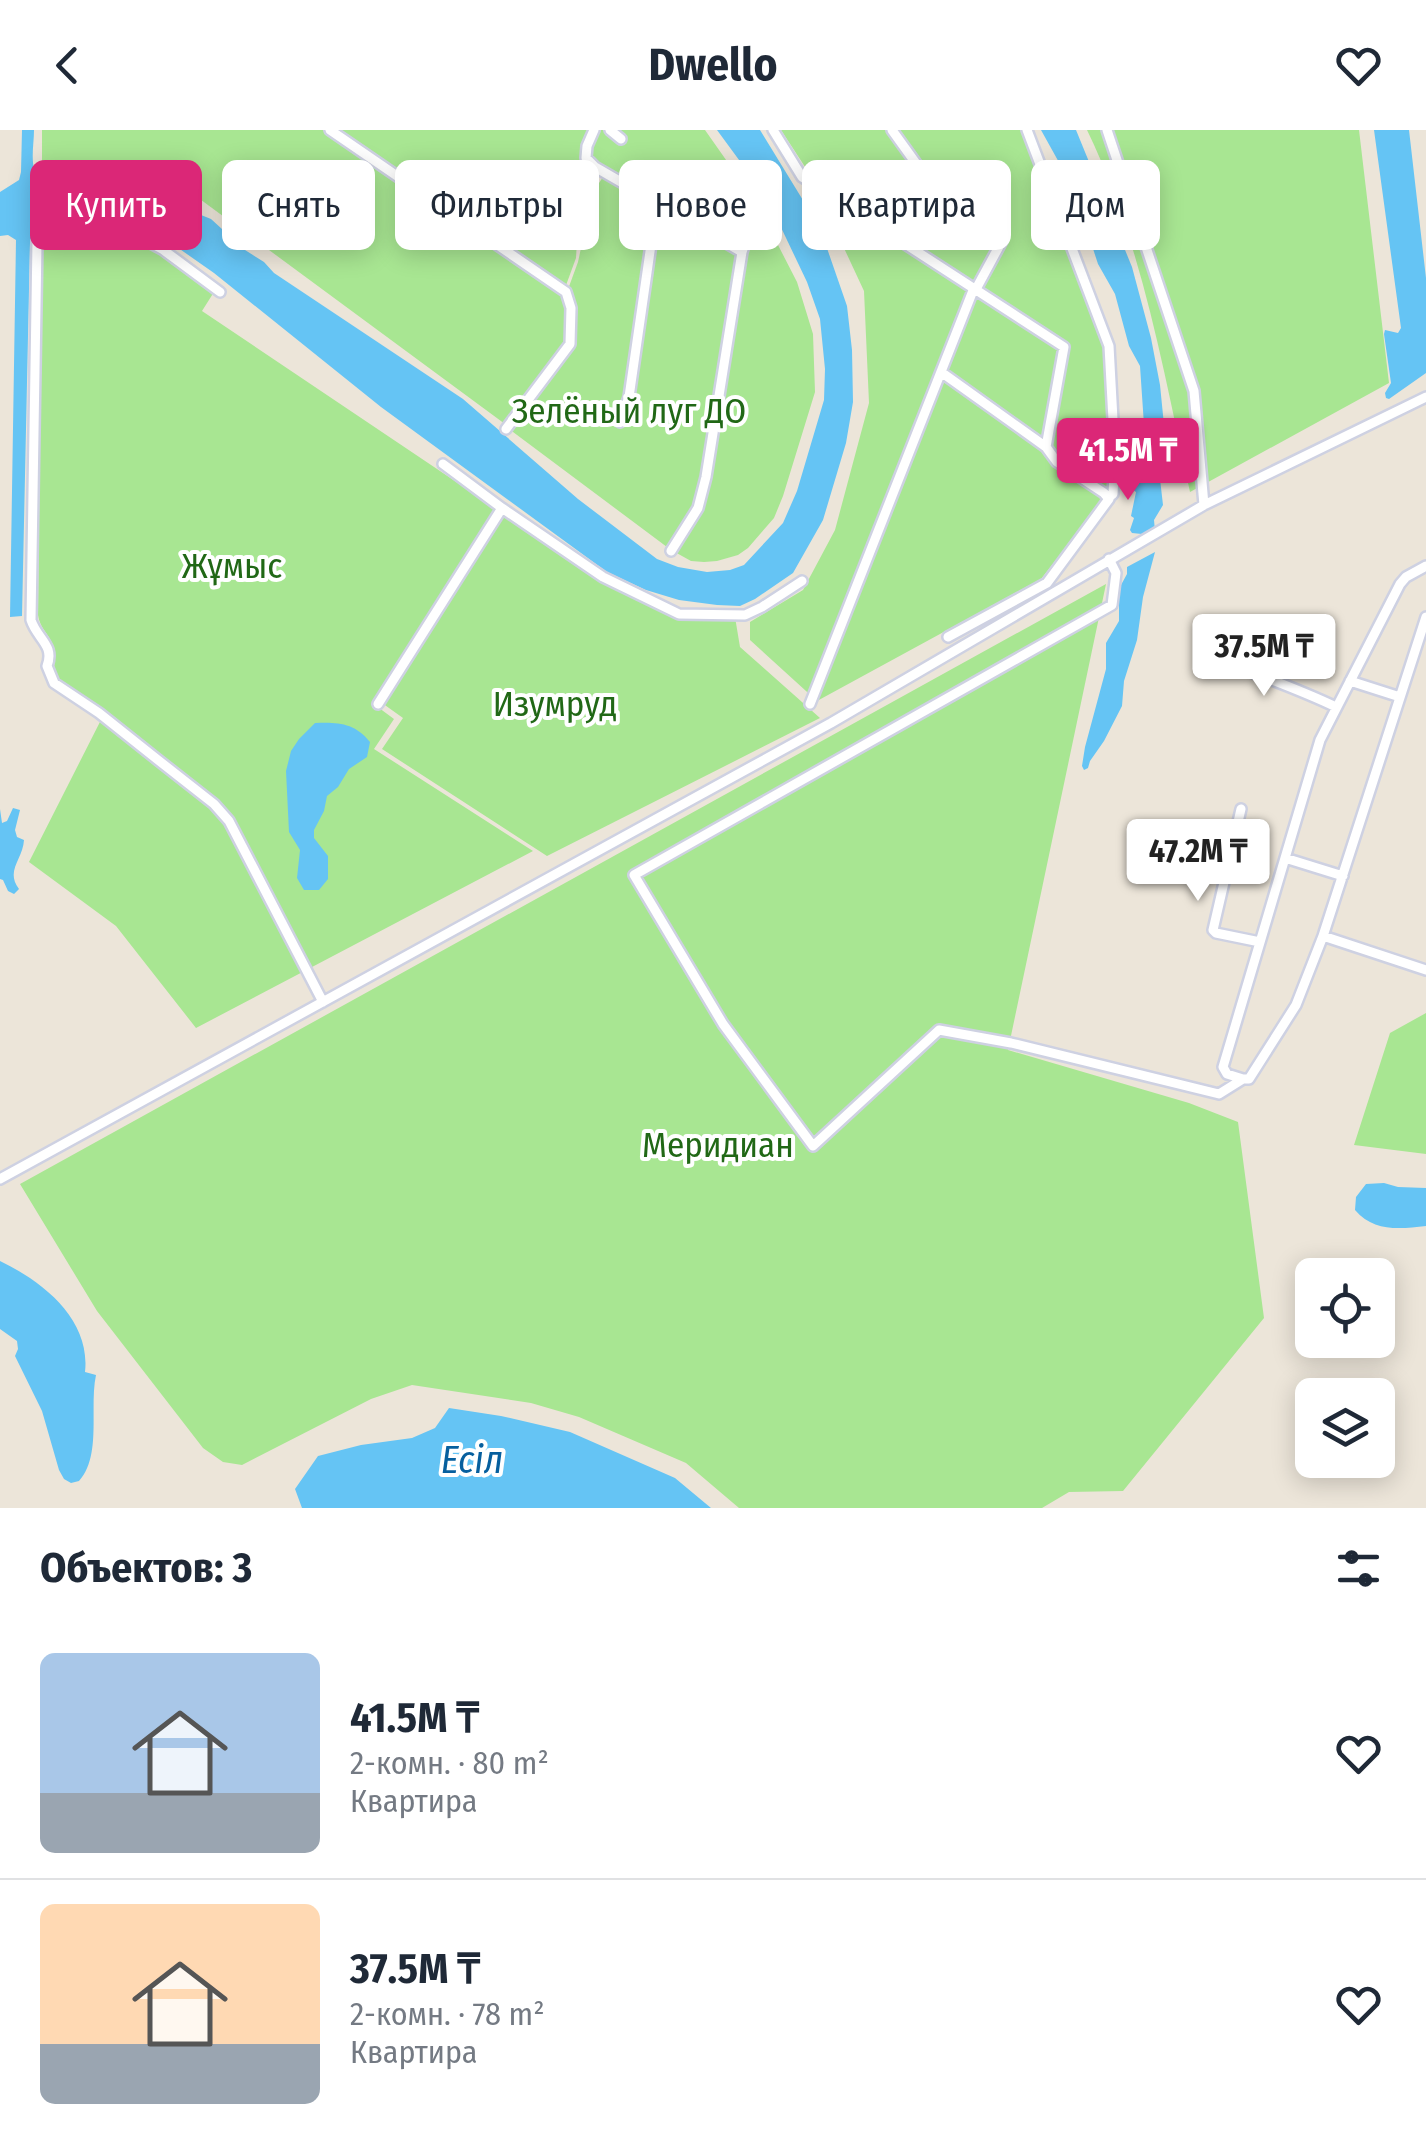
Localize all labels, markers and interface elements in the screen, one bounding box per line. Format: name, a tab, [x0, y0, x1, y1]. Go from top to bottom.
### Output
icon: back	[40, 38, 95, 93]
text: Dwello	[649, 38, 777, 92]
icon: heart	[1331, 38, 1386, 93]
chip: Купить	[30, 160, 202, 250]
chip: Снять	[222, 160, 375, 250]
chip: Фильтры	[395, 160, 599, 250]
chip: Новое	[619, 160, 782, 250]
chip: Квартира	[802, 160, 1011, 250]
chip: Дом	[1031, 160, 1160, 250]
park label: Зелёный луг ДО	[512, 390, 746, 432]
pin: 41.5M ₸	[1036, 418, 1220, 503]
text: 41.5M ₸	[1079, 431, 1177, 469]
park label: Жұмыс	[182, 545, 282, 587]
pin: 37.5M ₸	[1172, 614, 1356, 699]
text: 37.5M ₸	[1214, 627, 1314, 665]
park label: Изумруд	[493, 683, 617, 725]
pin: 47.2M ₸	[1106, 819, 1290, 904]
text: 47.2M ₸	[1149, 832, 1247, 870]
park label: Меридиан	[642, 1124, 794, 1166]
map controls	[1295, 1258, 1395, 1478]
button: locate	[1295, 1258, 1395, 1358]
button: layers	[1295, 1378, 1395, 1478]
water label: Есіл	[441, 1437, 503, 1483]
icon: filters	[1331, 1541, 1386, 1596]
text: Объектов: 3	[40, 1543, 252, 1593]
icon: home	[120, 1693, 240, 1813]
text: 41.5M ₸	[350, 1693, 479, 1743]
icon: heart	[1331, 1726, 1386, 1781]
text: 2-комн. · 80 m²	[350, 1744, 549, 1782]
text: Квартира	[350, 1782, 477, 1820]
icon: home	[120, 1944, 240, 2064]
text: 37.5M ₸	[350, 1944, 480, 1994]
icon: heart	[1331, 1977, 1386, 2032]
text: 2-комн. · 78 m²	[350, 1995, 545, 2033]
text: Квартира	[350, 2033, 477, 2071]

